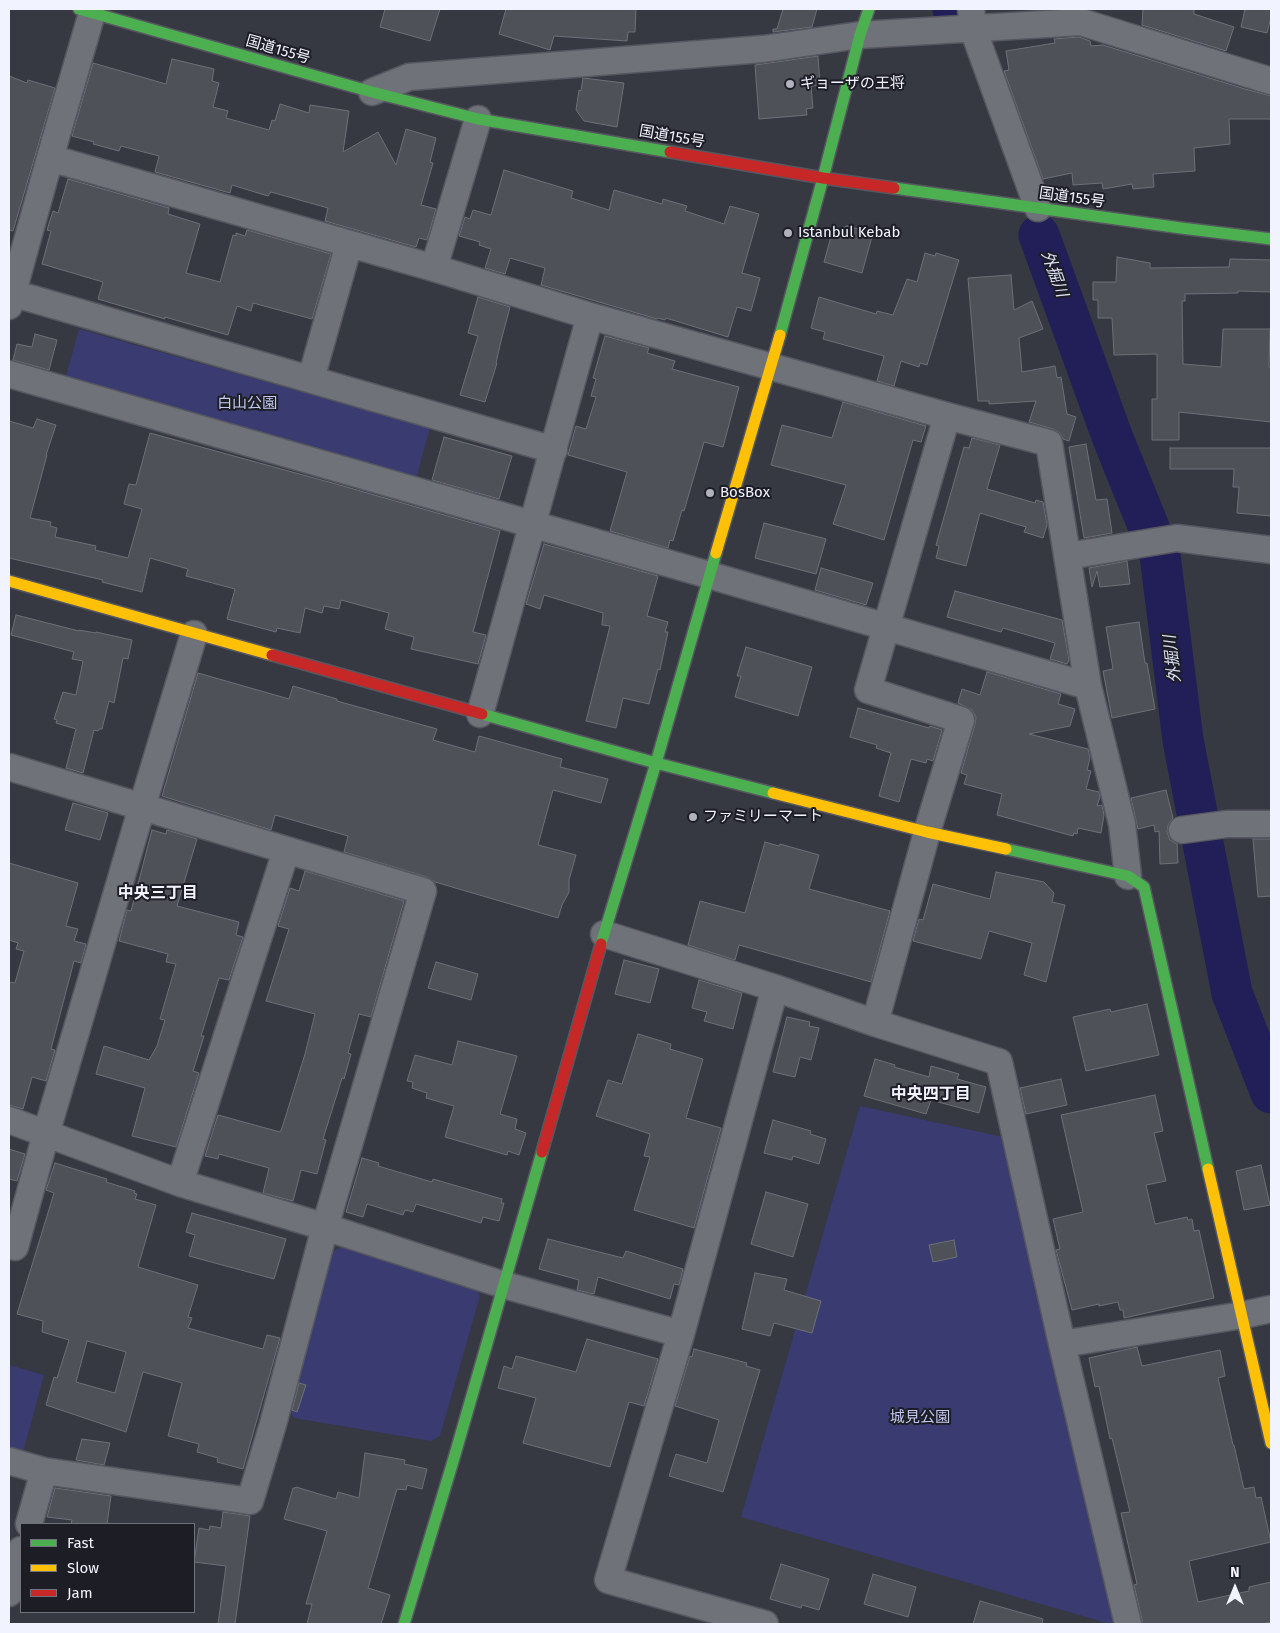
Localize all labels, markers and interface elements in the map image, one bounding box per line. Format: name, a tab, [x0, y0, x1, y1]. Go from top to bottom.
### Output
street label: 国道155号	[244, 32, 312, 68]
place label: ギョーザの王将	[800, 75, 905, 93]
marker: ギョーザの王将	[784, 78, 796, 90]
street label: 国道155号	[638, 122, 706, 152]
street label: 国道155号	[1038, 184, 1106, 212]
place label: Istanbul Kebab	[798, 224, 900, 242]
marker: Istanbul Kebab	[782, 227, 794, 239]
water label: 外掘川	[1037, 248, 1071, 300]
park label: 白山公園	[217, 395, 277, 413]
place label: BosBox	[720, 484, 770, 502]
marker: BosBox	[704, 487, 716, 499]
water label: 外掘川	[1161, 634, 1185, 684]
place label: ファミリーマート	[703, 808, 823, 826]
marker: ファミリーマート	[687, 811, 699, 823]
district label: 中央三丁目	[118, 884, 198, 904]
district label: 中央四丁目	[891, 1085, 971, 1105]
park label: 城見公園	[890, 1409, 950, 1427]
legend	[20, 1523, 195, 1613]
text: Fast	[67, 1534, 94, 1552]
text: Slow	[67, 1559, 99, 1577]
north arrow	[1210, 1563, 1260, 1613]
text: N	[1230, 1564, 1240, 1581]
text: Jam	[67, 1584, 93, 1602]

